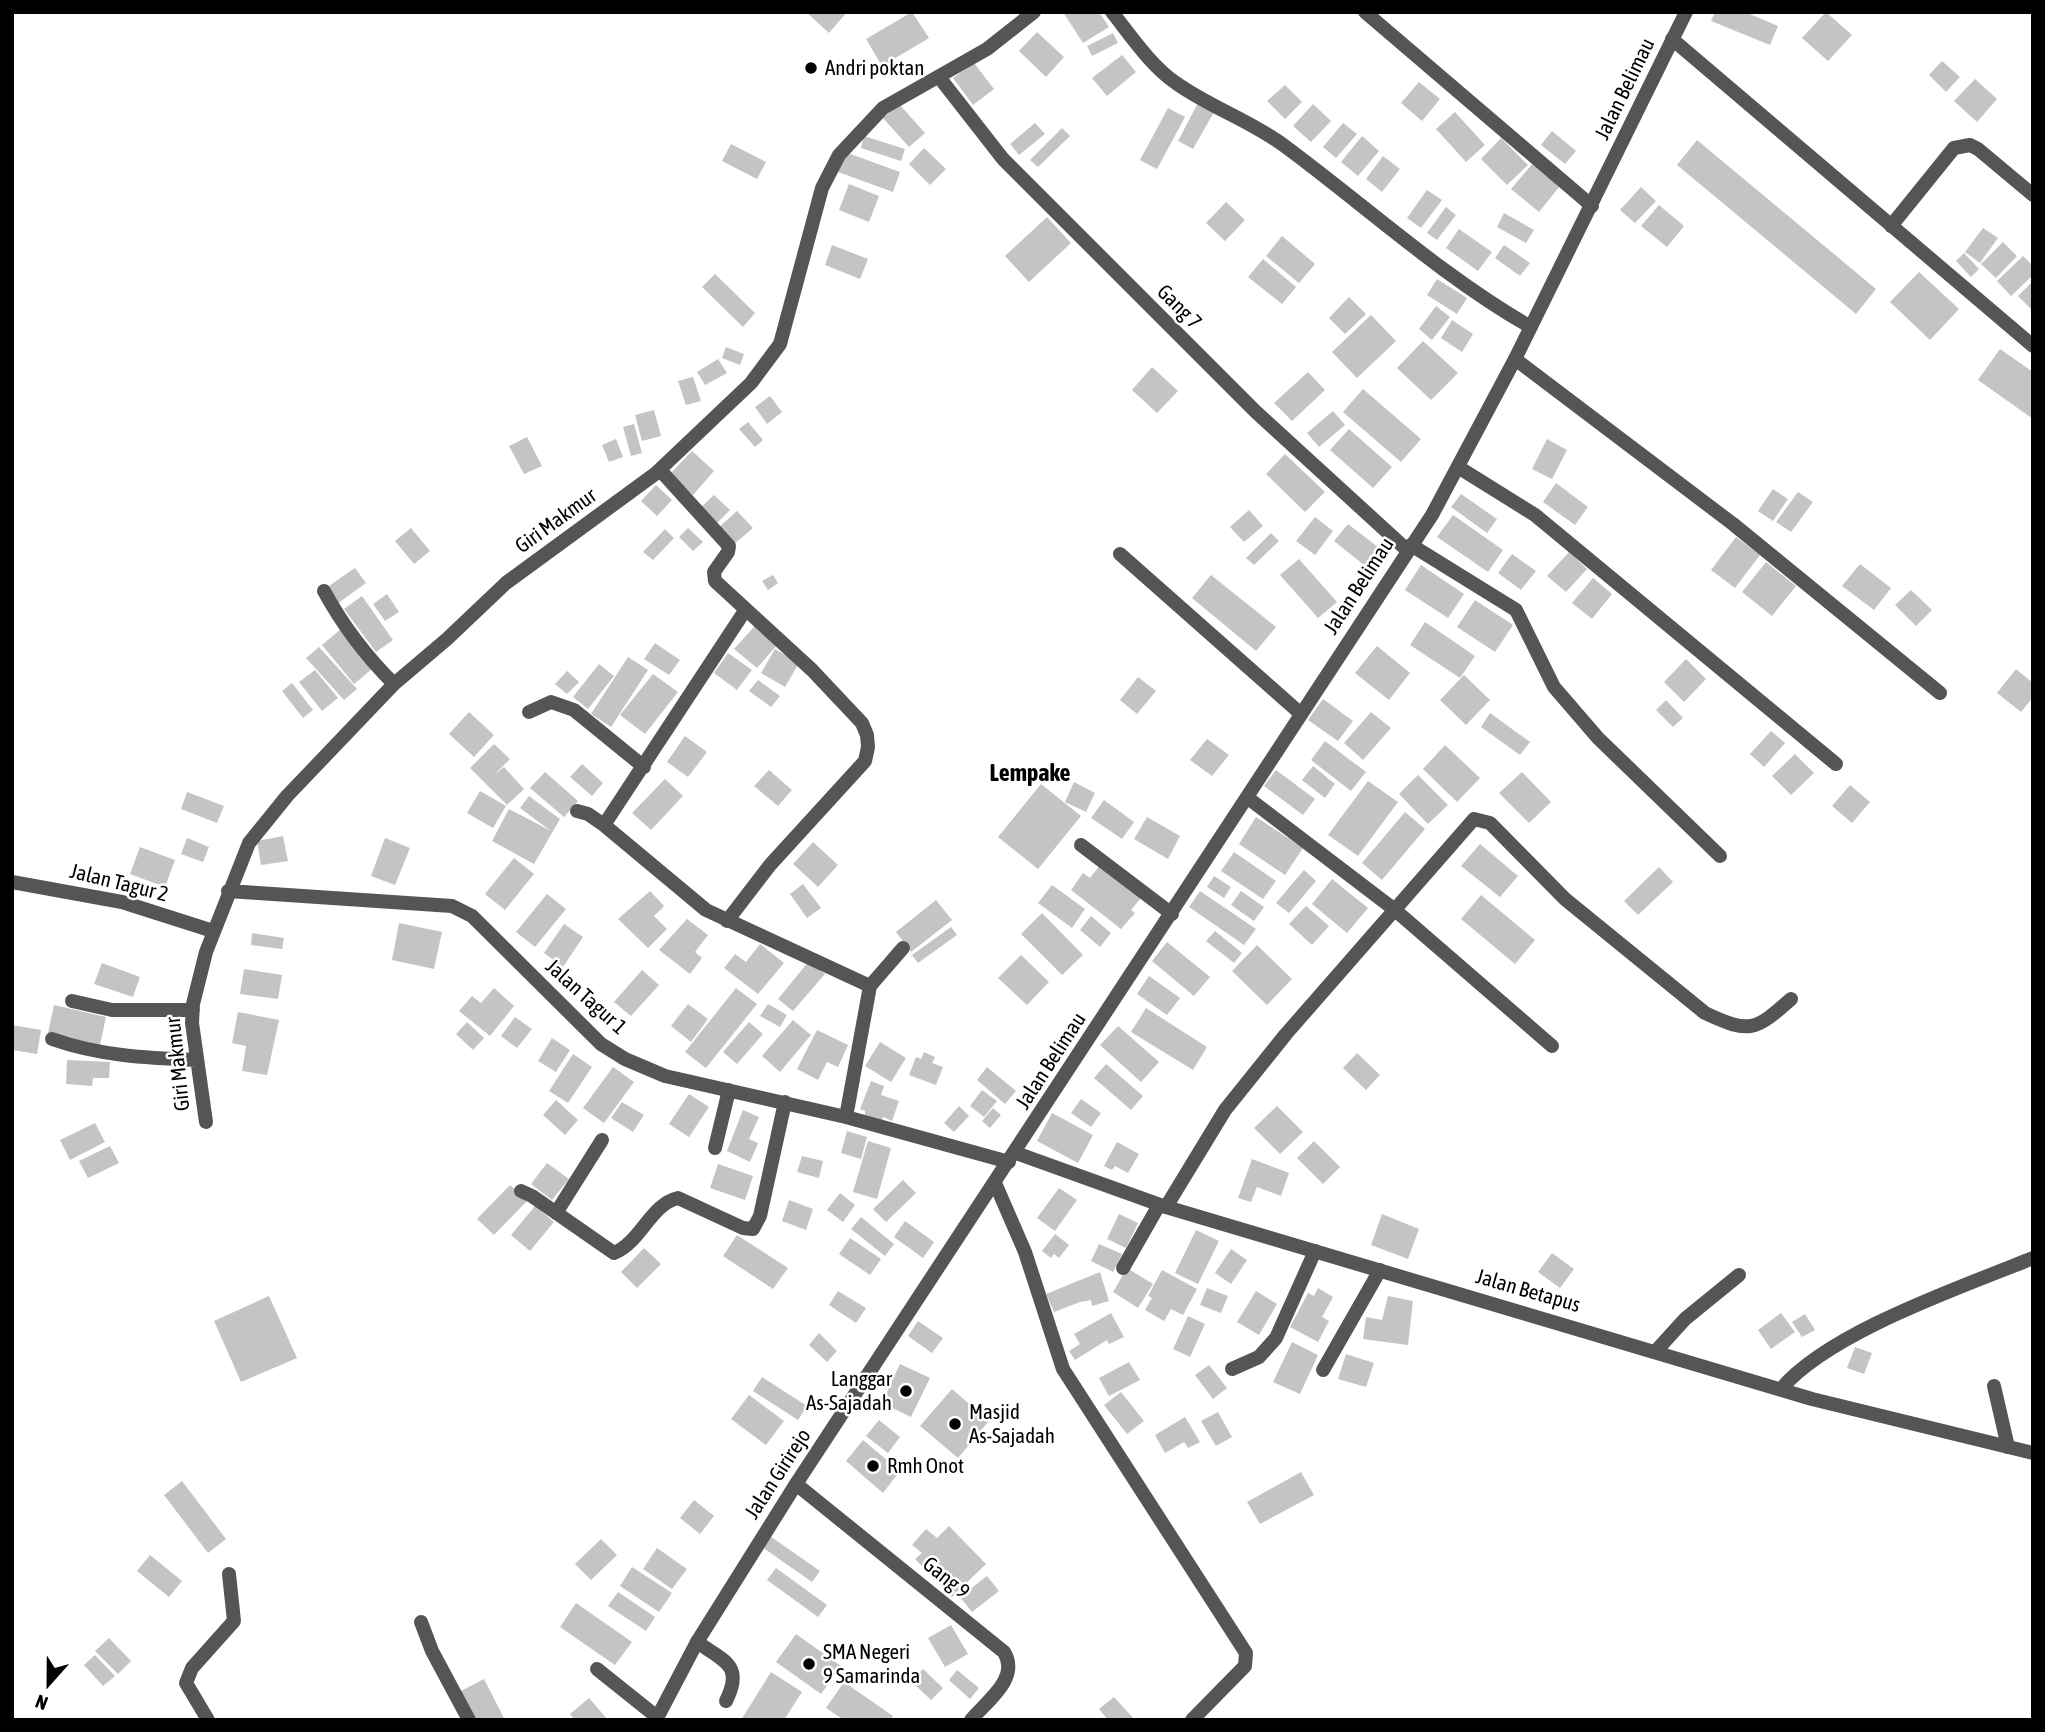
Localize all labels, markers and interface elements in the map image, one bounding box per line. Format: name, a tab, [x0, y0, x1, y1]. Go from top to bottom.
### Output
street label: Jalan Belimau	[1590, 34, 1660, 144]
place label: Andri poktan	[825, 55, 924, 81]
marker: Andri poktan	[803, 60, 819, 76]
street label: Gang 7	[1151, 279, 1207, 335]
street label: Giri Makmur	[510, 483, 602, 559]
street label: Jalan Belimau	[1319, 533, 1399, 639]
district label: Lempake	[990, 759, 1070, 787]
street label: Jalan Tagur 2	[67, 859, 171, 907]
street label: Jalan Tagur 1	[540, 954, 632, 1040]
street label: Jalan Belimau	[1011, 1008, 1091, 1114]
street label: Giri Makmur	[161, 1016, 195, 1112]
street label: Jalan Betapus	[1473, 1264, 1583, 1318]
place label: Langgar As-Sajadah	[806, 1366, 892, 1416]
marker: Langgar As-Sajadah	[898, 1383, 914, 1399]
place label: Masjid As-Sajadah	[969, 1399, 1055, 1449]
marker: Masjid As-Sajadah	[947, 1416, 963, 1432]
street label: Jalan Girirejo	[740, 1424, 816, 1524]
place label: Rmh Onot	[887, 1453, 964, 1479]
marker: Rmh Onot	[865, 1458, 881, 1474]
street label: Gang 9	[918, 1552, 974, 1604]
place label: SMA Negeri 9 Samarinda	[823, 1639, 920, 1689]
north arrow	[14, 1648, 84, 1718]
marker: SMA Negeri 9 Samarinda	[801, 1656, 817, 1672]
text: N	[32, 1690, 51, 1715]

